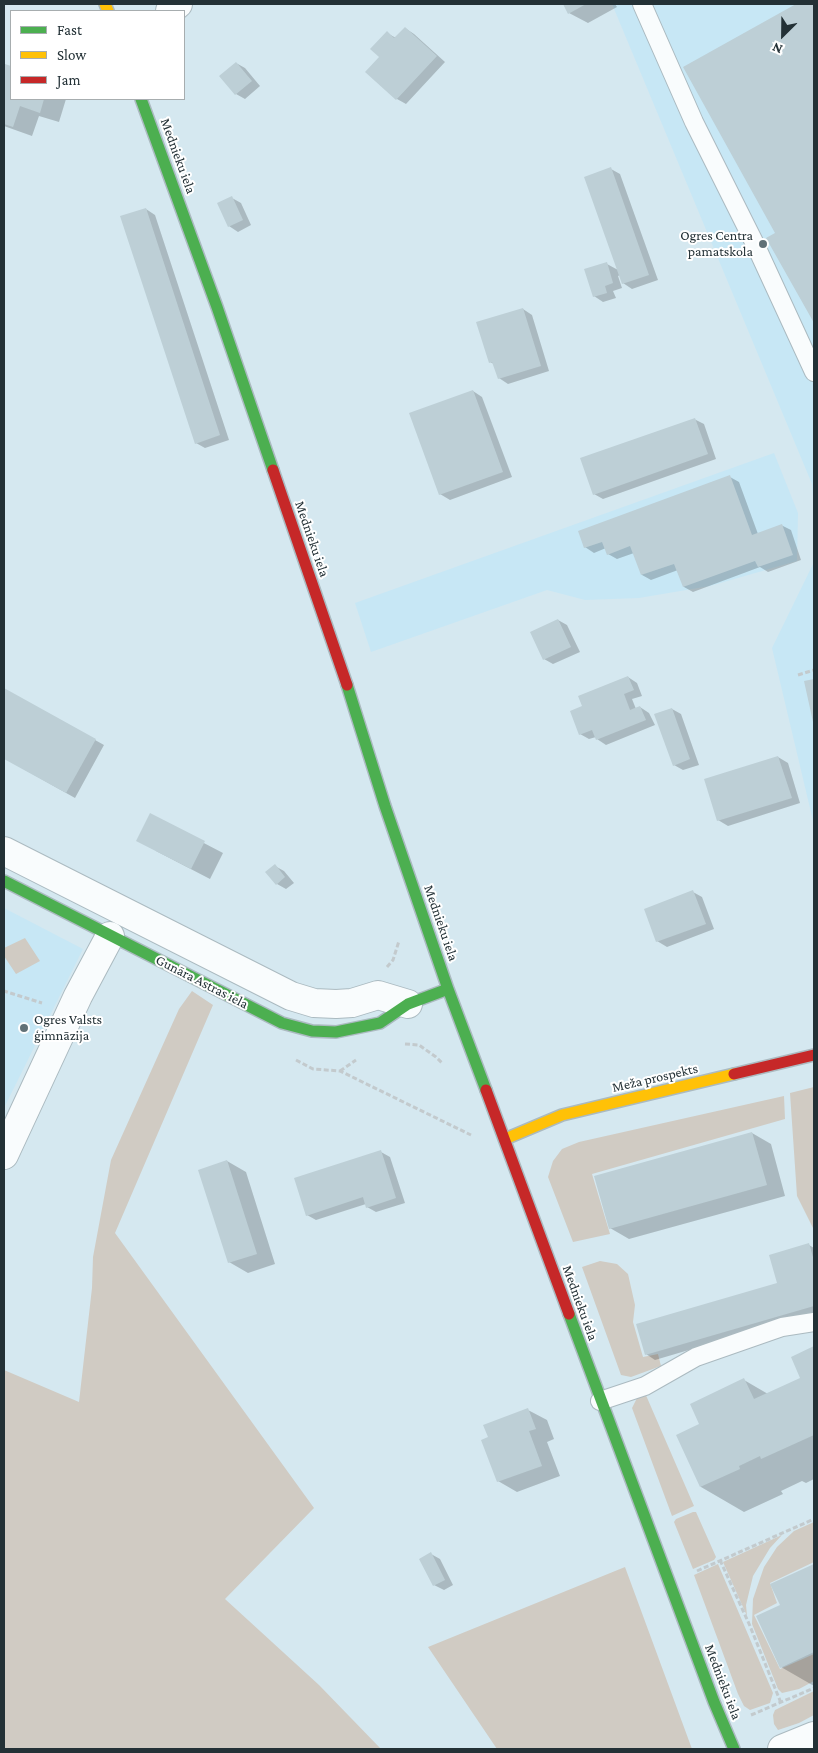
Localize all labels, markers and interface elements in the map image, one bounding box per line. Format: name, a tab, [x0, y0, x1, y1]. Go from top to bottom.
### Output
legend	[10, 10, 185, 100]
north arrow	[758, 10, 808, 60]
text: Fast	[57, 22, 82, 38]
text: N	[770, 40, 785, 58]
text: Slow	[57, 47, 86, 63]
text: Jam	[57, 72, 80, 88]
street label: Mednieku iela	[157, 116, 199, 196]
place label: Ogres Centra pamatskola	[680, 228, 753, 260]
marker: Ogres Centra pamatskola	[757, 238, 769, 250]
street label: Mednieku iela	[291, 499, 333, 579]
street label: Mednieku iela	[420, 883, 462, 963]
street label: Gunāra Astras iela	[153, 951, 251, 1013]
place label: Ogres Valsts ģimnāzija	[34, 1012, 102, 1044]
marker: Ogres Valsts ģimnāzija	[18, 1022, 30, 1034]
street label: Meža prospekts	[611, 1060, 699, 1096]
street label: Mednieku iela	[559, 1263, 601, 1343]
street label: Mednieku iela	[701, 1642, 745, 1722]

